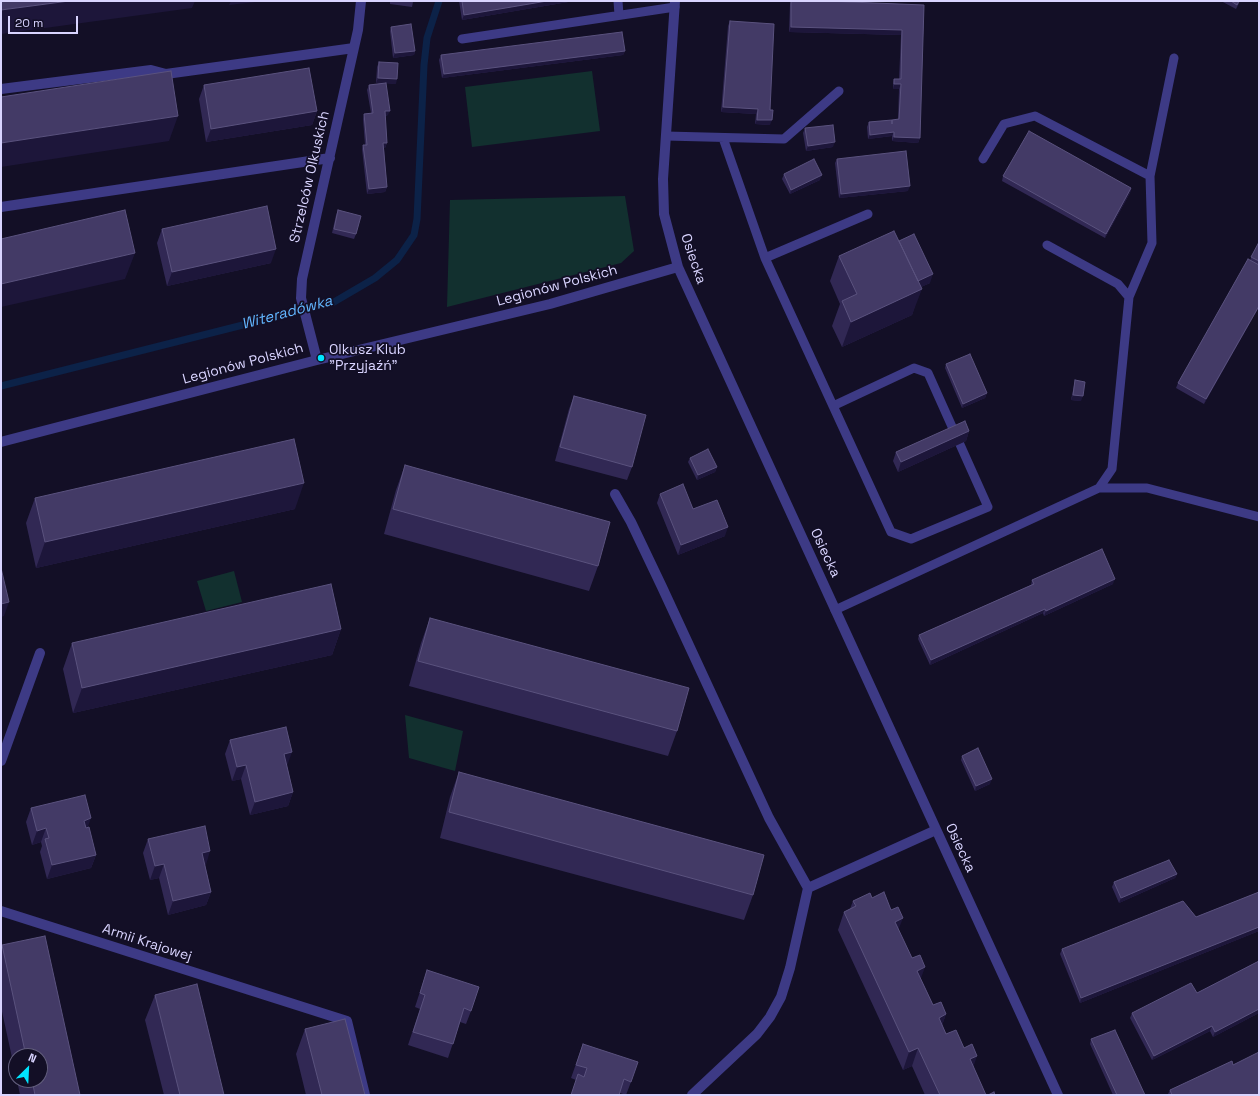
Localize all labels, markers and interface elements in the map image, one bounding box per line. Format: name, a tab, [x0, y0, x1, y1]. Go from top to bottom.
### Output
scale bar	[10, 8, 80, 34]
text: 20 m	[15, 15, 43, 31]
street label: Strzelców Olkuskich	[287, 109, 333, 245]
street label: Osiecka	[677, 232, 709, 286]
street label: Legionów Polskich	[495, 262, 619, 310]
water label: Witeradówka	[240, 292, 334, 334]
street label: Legionów Polskich	[181, 340, 305, 388]
place label: Olkusz Klub "Przyjaźń"	[329, 342, 406, 374]
marker: Olkusz Klub "Przyjaźń"	[316, 353, 326, 363]
street label: Osiecka	[806, 526, 844, 580]
street label: Osiecka	[941, 821, 979, 875]
street label: Armii Krajowej	[100, 921, 194, 965]
north arrow	[8, 1048, 48, 1088]
text: N	[26, 1050, 39, 1066]

